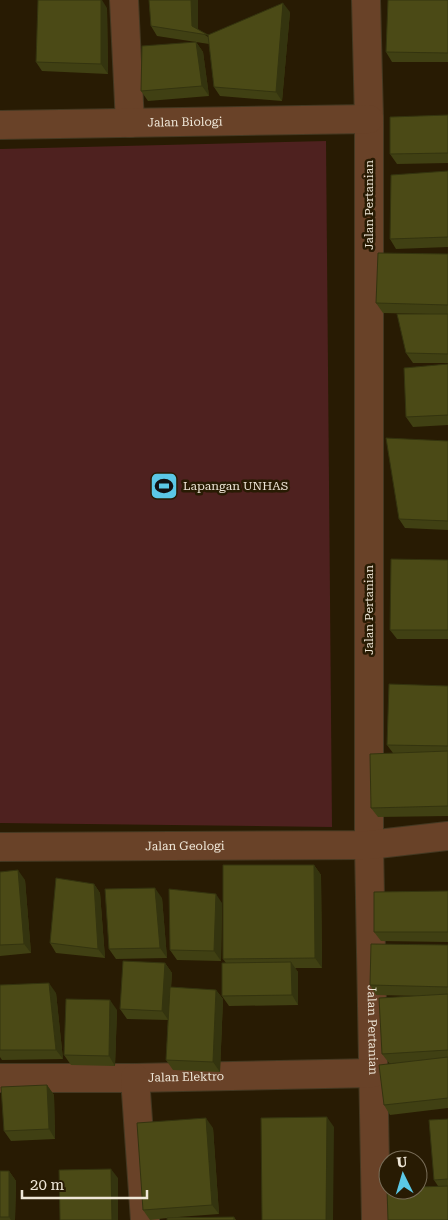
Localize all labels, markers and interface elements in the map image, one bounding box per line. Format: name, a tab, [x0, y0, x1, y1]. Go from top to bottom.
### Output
street label: Jalan Biologi	[147, 114, 223, 130]
street label: Jalan Pertanian	[362, 160, 376, 250]
sports icon: Lapangan UNHAS	[149, 471, 179, 501]
place label: Lapangan UNHAS	[183, 479, 288, 493]
street label: Jalan Pertanian	[362, 565, 376, 655]
street label: Jalan Geologi	[145, 839, 225, 853]
street label: Jalan Pertanian	[365, 985, 380, 1075]
street label: Jalan Elektro	[148, 1069, 224, 1085]
north arrow	[378, 1150, 428, 1200]
text: U	[396, 1154, 408, 1170]
scale bar	[22, 1168, 148, 1200]
text: 20 m	[30, 1176, 65, 1194]

